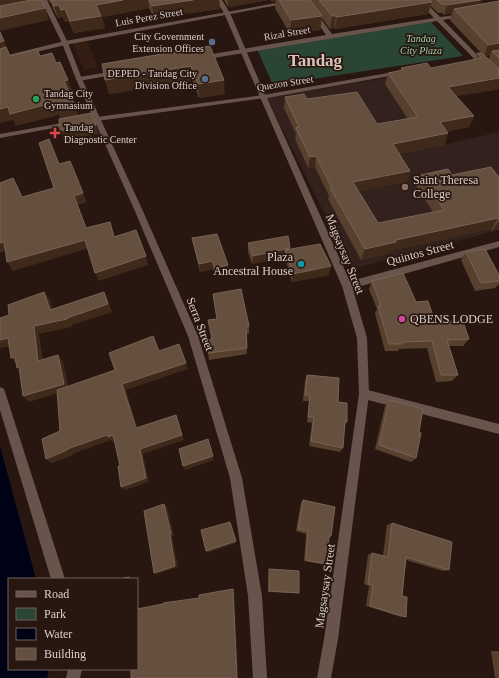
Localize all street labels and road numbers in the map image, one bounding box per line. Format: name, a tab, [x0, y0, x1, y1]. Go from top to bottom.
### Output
street label: Luis Perez Street	[114, 6, 184, 28]
street label: Rizal Street	[263, 23, 311, 42]
street label: Quezon Street	[256, 73, 314, 93]
street label: Magsaysay Street	[323, 212, 368, 297]
street label: Quintos Street	[385, 237, 456, 269]
street label: Serra Street	[183, 295, 217, 353]
street label: Magsaysay Street	[312, 542, 338, 629]

